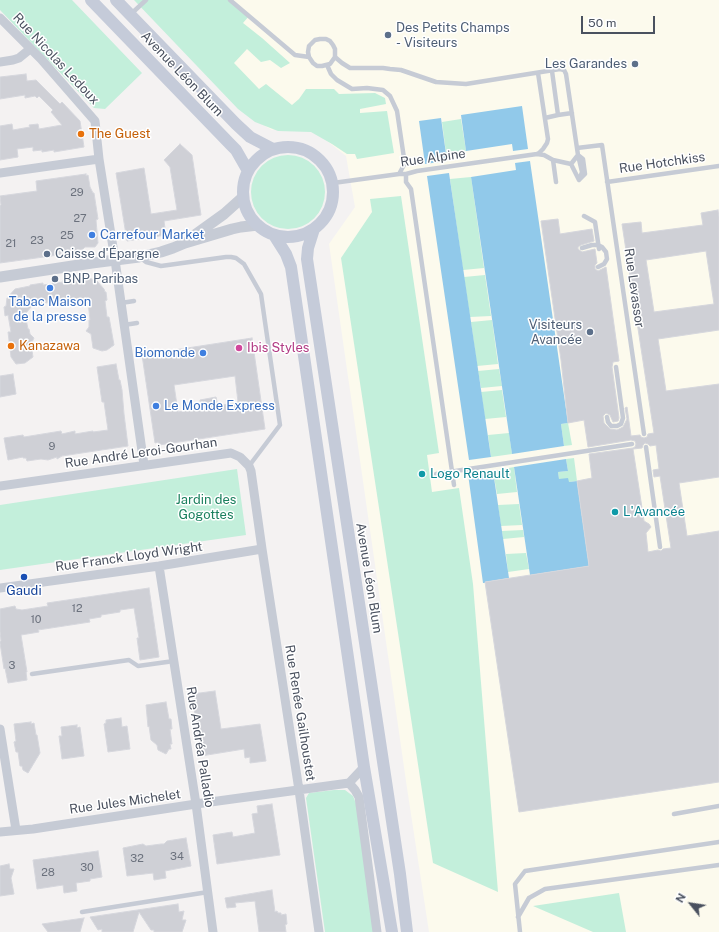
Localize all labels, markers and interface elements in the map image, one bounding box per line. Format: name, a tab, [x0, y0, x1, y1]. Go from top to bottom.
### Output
scale bar	[583, 8, 657, 34]
street label: Rue Nicolas Ledoux	[10, 10, 102, 108]
text: 50 m	[588, 16, 616, 30]
place label: Des Petits Champs - Visiteurs	[396, 20, 509, 51]
street label: Avenue Léon Blum	[138, 28, 226, 120]
marker: Des Petits Champs - Visiteurs	[383, 30, 393, 40]
place label: Les Garandes	[545, 56, 627, 72]
marker: Les Garandes	[630, 59, 640, 69]
place label: The Guest	[89, 126, 151, 142]
marker: The Guest	[76, 129, 86, 139]
street label: Rue Alpine	[399, 146, 467, 170]
street label: Rue Hotchkiss	[618, 149, 706, 177]
house number: 29	[70, 186, 84, 200]
house number: 27	[73, 212, 87, 226]
place label: Carrefour Market	[100, 227, 204, 243]
house number: 25	[60, 229, 74, 243]
marker: Carrefour Market	[87, 230, 97, 240]
house number: 23	[30, 234, 44, 248]
house number: 21	[5, 237, 17, 251]
place label: Caisse d'Épargne	[55, 246, 159, 262]
street label: Rue Levassor	[621, 247, 647, 329]
marker: Caisse d'Épargne	[42, 249, 52, 259]
place label: BNP Paribas	[63, 271, 138, 287]
marker: BNP Paribas	[50, 274, 60, 284]
marker: Tabac Maison de la presse	[45, 283, 55, 293]
place label: Tabac Maison de la presse	[9, 294, 91, 325]
place label: Visiteurs Avancée	[529, 317, 582, 348]
marker: Visiteurs Avancée	[585, 327, 595, 337]
place label: Kanazawa	[19, 338, 80, 354]
place label: Ibis Styles	[247, 340, 309, 356]
marker: Kanazawa	[6, 341, 16, 351]
marker: Ibis Styles	[234, 343, 244, 353]
place label: Biomonde	[134, 345, 195, 361]
marker: Biomonde	[198, 348, 208, 358]
place label: Le Monde Express	[164, 398, 275, 414]
marker: Le Monde Express	[151, 401, 161, 411]
street label: Rue André Leroi-Gourhan	[64, 435, 218, 471]
house number: 9	[49, 440, 55, 454]
place label: Logo Renault	[430, 466, 510, 482]
marker: Logo Renault	[417, 469, 427, 479]
park label: Jardin des Gogottes	[176, 492, 236, 523]
place label: L'Avancée	[623, 504, 685, 520]
marker: L'Avancée	[610, 507, 620, 517]
street label: Avenue Léon Blum	[353, 522, 385, 634]
street label: Rue Franck Lloyd Wright	[54, 539, 204, 575]
marker: Gaudi	[19, 572, 29, 582]
place label: Gaudi	[6, 583, 42, 599]
house number: 12	[71, 602, 83, 616]
house number: 10	[30, 613, 42, 627]
street label: Rue Renée Gailhoustet	[282, 644, 318, 782]
house number: 3	[9, 659, 15, 673]
street label: Rue Andréa Palladio	[183, 685, 217, 809]
street label: Rue Jules Michelet	[68, 786, 182, 818]
house number: 34	[170, 850, 184, 864]
house number: 32	[130, 852, 144, 866]
house number: 30	[80, 861, 94, 875]
house number: 28	[41, 866, 55, 880]
north arrow	[671, 884, 711, 924]
text: N	[673, 891, 688, 905]

